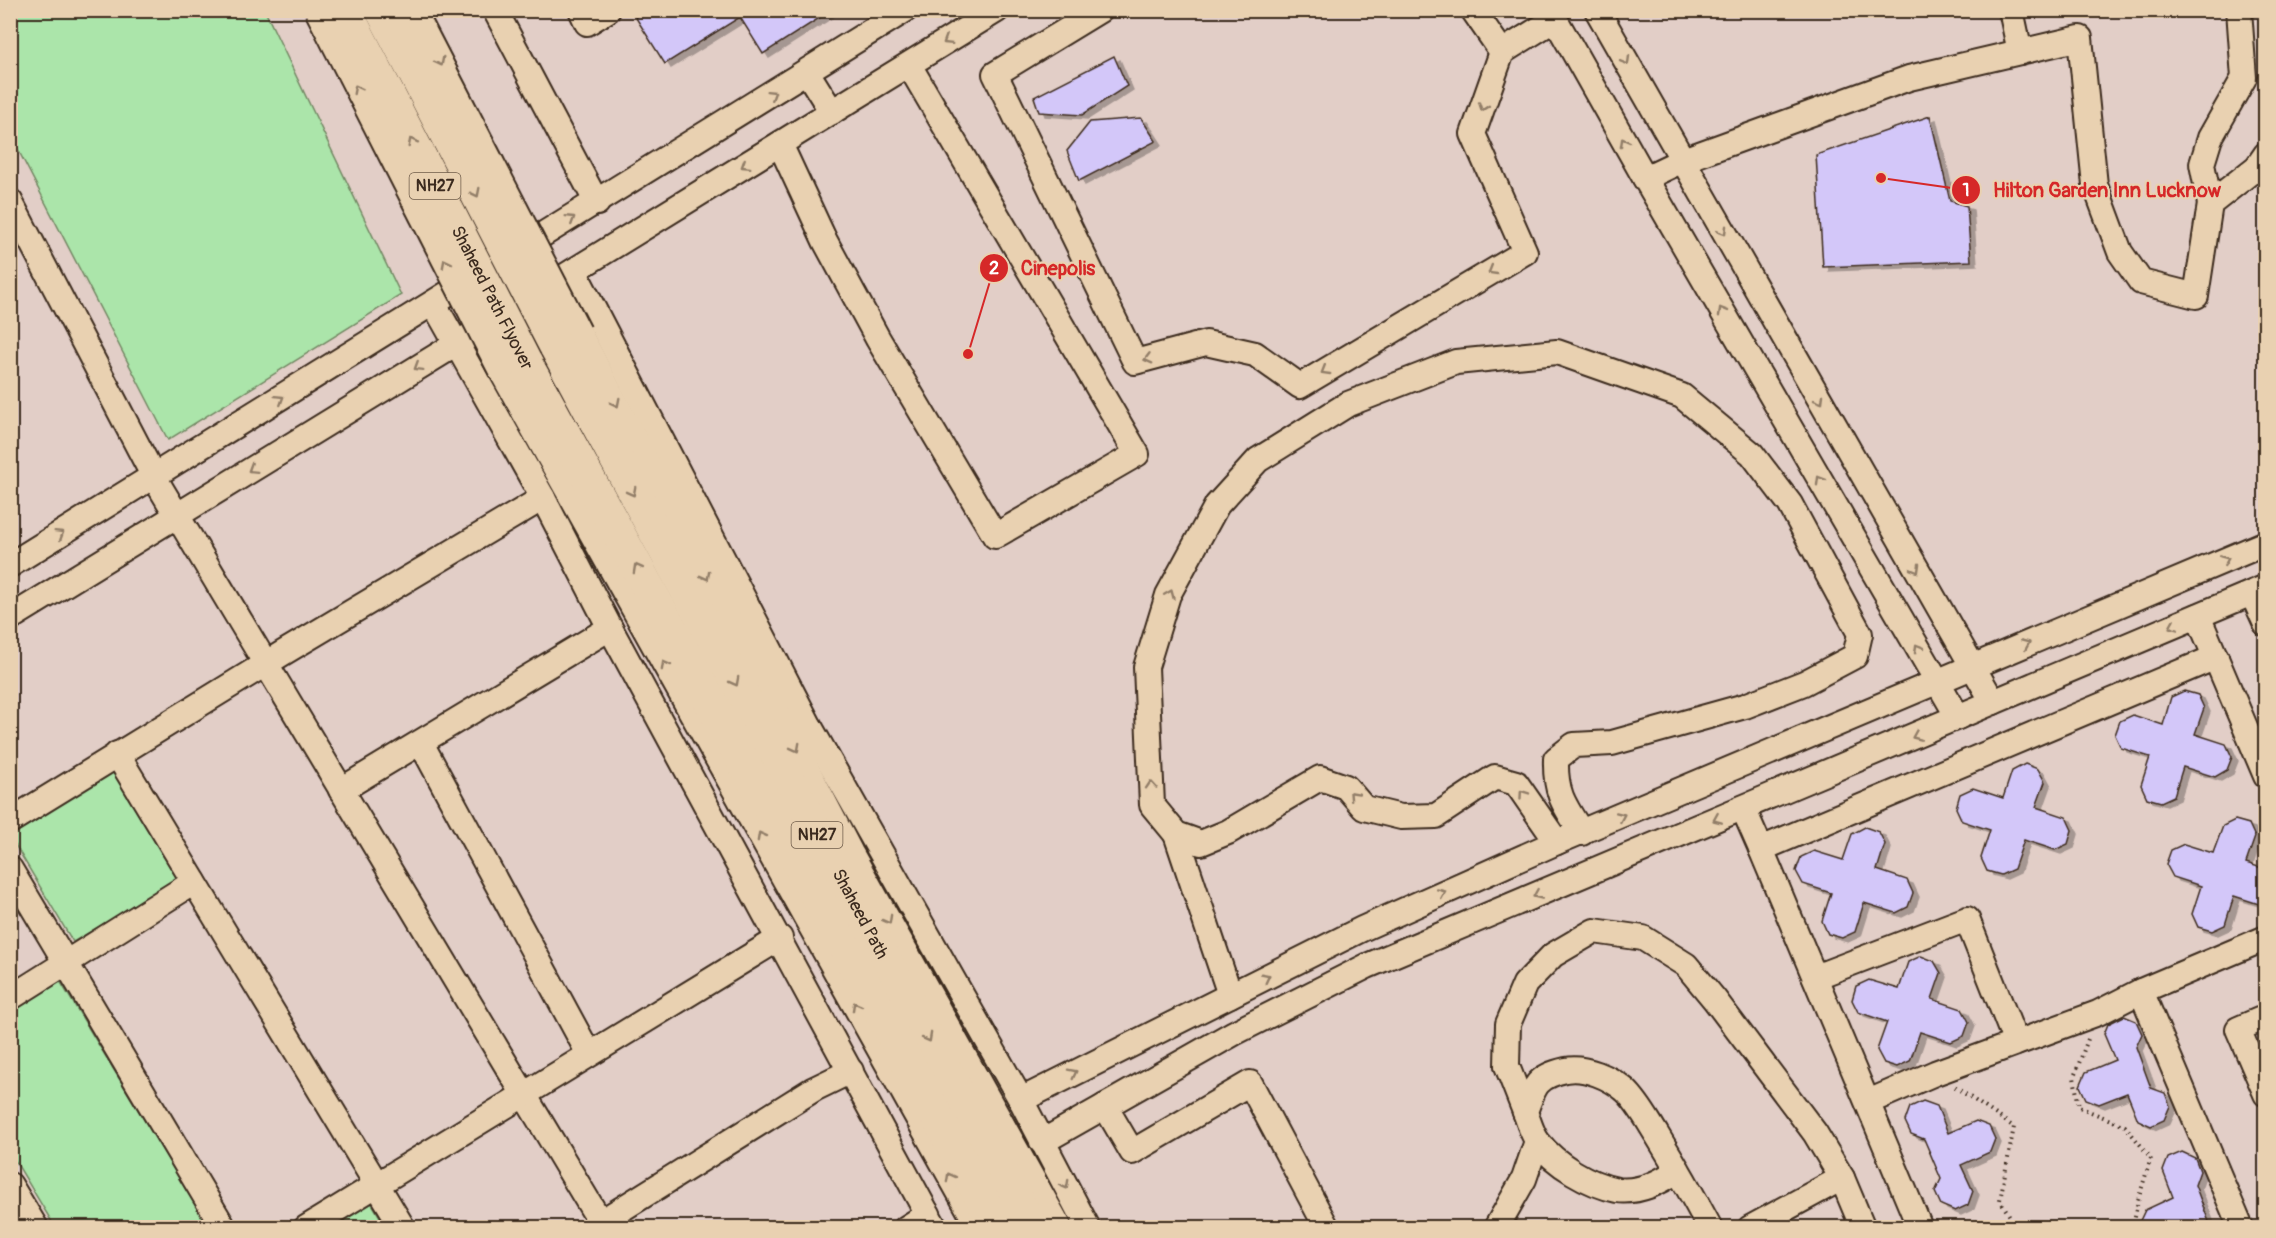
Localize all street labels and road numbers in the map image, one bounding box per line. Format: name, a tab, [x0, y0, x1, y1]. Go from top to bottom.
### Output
road number: NH27	[410, 173, 460, 199]
street label: Shaheed Path Flyover	[446, 222, 539, 374]
road number: NH27	[792, 822, 842, 848]
street label: Shaheed Path	[827, 865, 893, 963]

